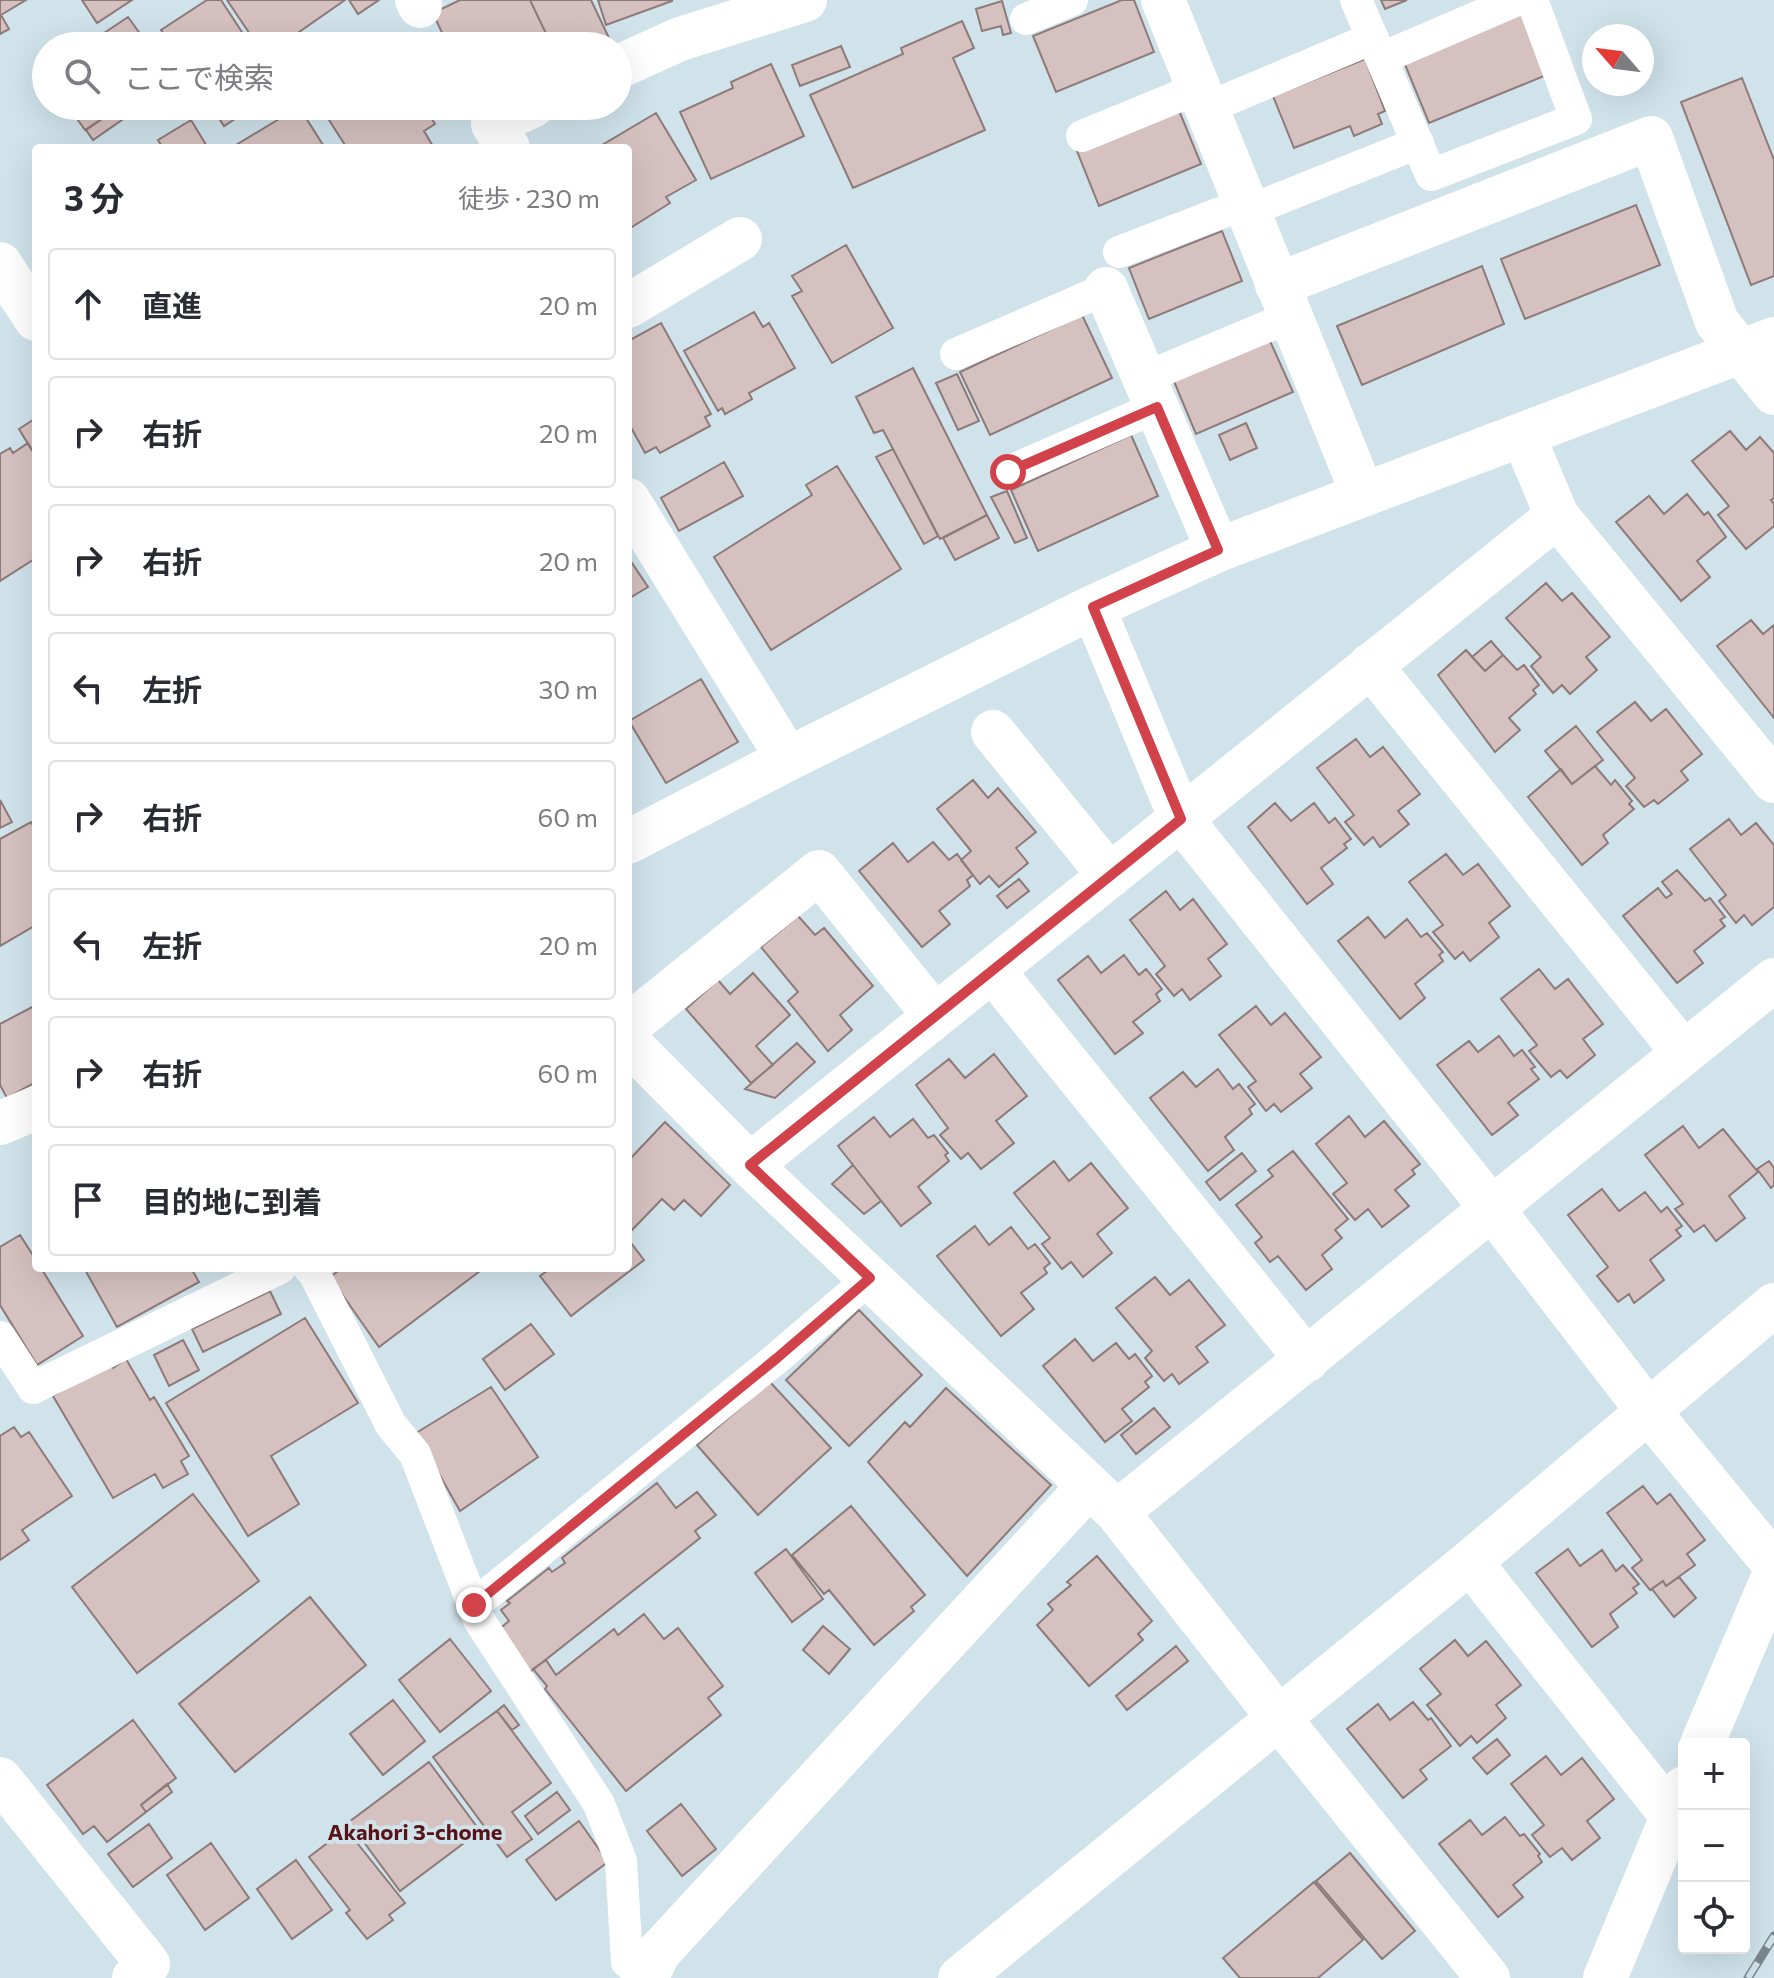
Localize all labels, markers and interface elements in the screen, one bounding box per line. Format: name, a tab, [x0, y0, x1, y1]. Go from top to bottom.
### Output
north arrow	[1582, 24, 1654, 96]
search box	[32, 32, 632, 120]
icon: search	[60, 54, 104, 98]
text: ここで検索	[124, 58, 274, 95]
text: 3 分	[64, 176, 124, 218]
text: 徒歩 · 230 m	[458, 182, 600, 213]
icon: ahead	[66, 282, 110, 326]
text: 直進	[142, 286, 202, 323]
text: 20 m	[539, 289, 598, 320]
icon: right	[66, 410, 110, 454]
text: 右折	[142, 414, 202, 451]
text: 20 m	[539, 417, 598, 448]
route start	[990, 454, 1026, 490]
icon: right	[66, 538, 110, 582]
text: 右折	[142, 542, 202, 579]
text: 20 m	[539, 545, 598, 576]
icon: left	[66, 666, 110, 710]
text: 左折	[142, 670, 202, 707]
text: 30 m	[539, 673, 598, 704]
icon: right	[66, 794, 110, 838]
text: 右折	[142, 798, 202, 835]
text: 60 m	[538, 801, 598, 832]
icon: left	[66, 922, 110, 966]
text: 左折	[142, 926, 202, 963]
text: 20 m	[539, 929, 598, 960]
icon: right	[66, 1050, 110, 1094]
text: 右折	[142, 1054, 202, 1091]
text: 60 m	[538, 1057, 598, 1088]
icon: arrive	[66, 1178, 110, 1222]
text: 目的地に到着	[142, 1182, 322, 1219]
route end	[456, 1587, 492, 1623]
map controls	[1678, 1738, 1750, 1954]
button: +	[1678, 1738, 1750, 1810]
button: −	[1678, 1810, 1750, 1882]
district label: Akahori 3-chome	[328, 1818, 502, 1845]
button: locate	[1678, 1882, 1750, 1954]

